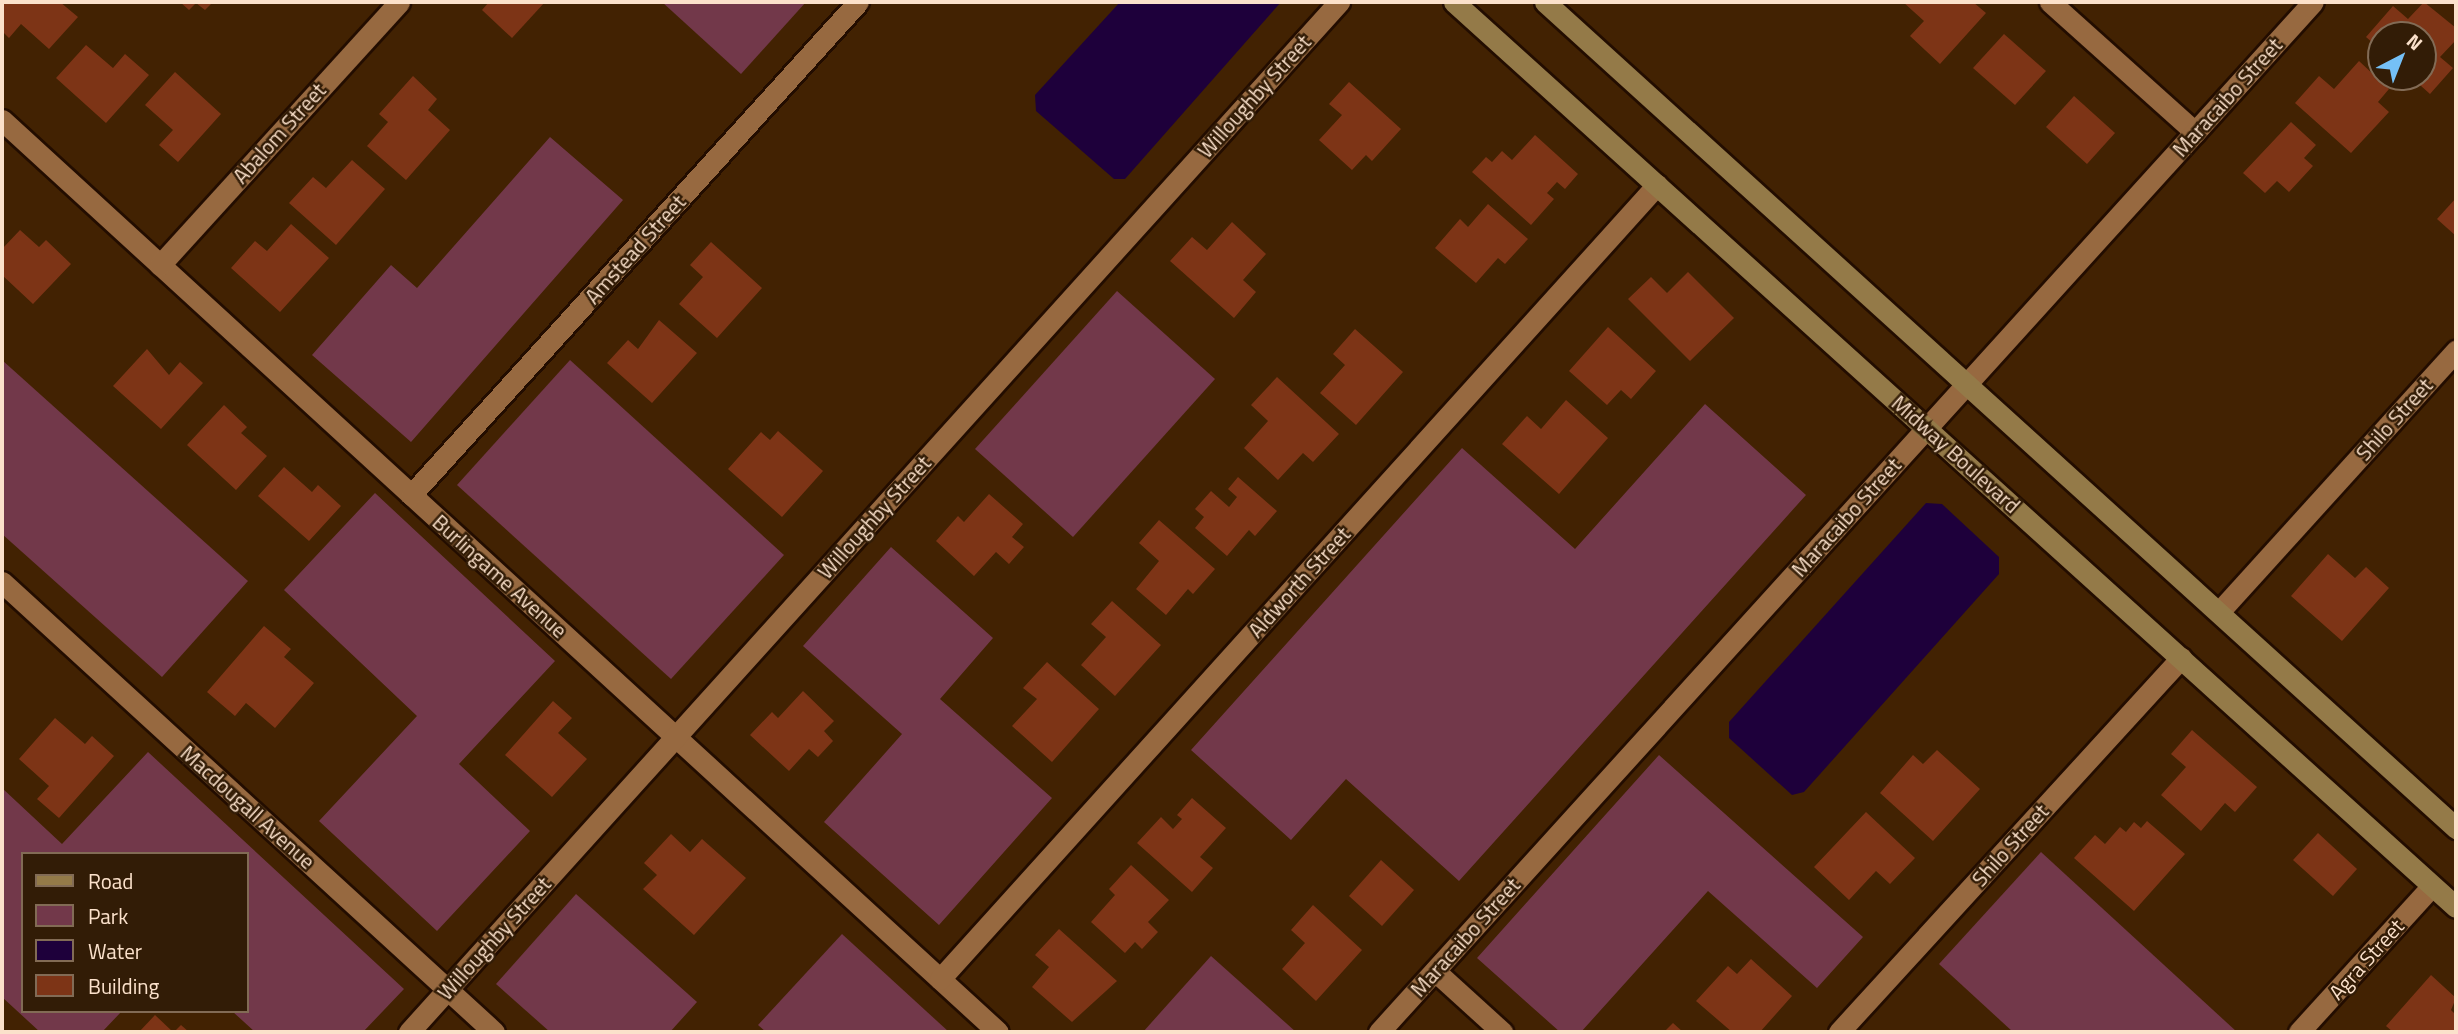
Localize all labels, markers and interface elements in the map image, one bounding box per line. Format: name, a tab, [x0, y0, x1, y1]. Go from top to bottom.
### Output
north arrow	[2367, 21, 2437, 91]
text: N	[2400, 26, 2430, 57]
street label: Willoughby Street	[1192, 29, 1316, 163]
street label: Maracaibo Street	[2167, 32, 2287, 162]
street label: Abalom Street	[227, 78, 331, 188]
street label: Amstead Street	[579, 189, 691, 309]
street label: Shilo Street	[2351, 373, 2437, 465]
street label: Midway Boulevard	[1887, 390, 2025, 518]
street label: Willoughby Street	[812, 450, 936, 584]
street label: Maracaibo Street	[1786, 452, 1906, 582]
street label: Burlingame Avenue	[428, 509, 572, 643]
street label: Aldworth Street	[1243, 521, 1355, 643]
street label: Macdougall Avenue	[176, 740, 320, 874]
street label: Shilo Street	[1967, 799, 2053, 891]
legend	[21, 852, 248, 1013]
text: Road	[88, 865, 133, 897]
street label: Willoughby Street	[432, 871, 556, 1005]
street label: Maracaibo Street	[1405, 872, 1525, 1002]
text: Park	[88, 900, 128, 932]
street label: Agra Street	[2323, 914, 2409, 1004]
text: Water	[88, 935, 142, 967]
text: Building	[88, 970, 159, 1002]

